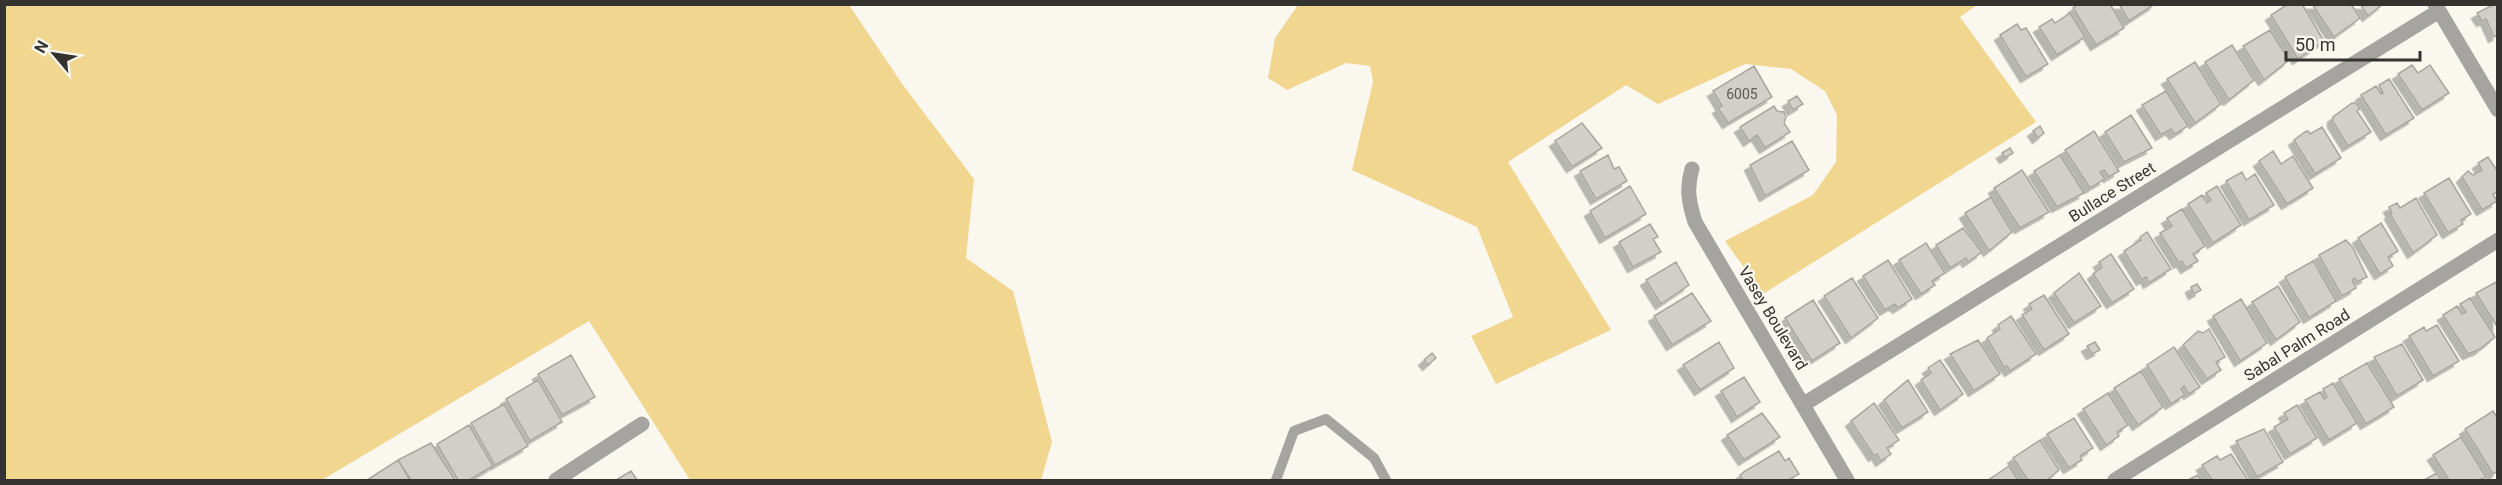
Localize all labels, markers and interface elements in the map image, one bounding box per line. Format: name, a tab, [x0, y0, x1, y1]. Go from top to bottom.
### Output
north arrow	[24, 24, 84, 84]
scale bar	[2286, 24, 2420, 62]
text: 50 m	[2295, 34, 2335, 55]
text: N	[30, 37, 52, 57]
house number: 6005	[1726, 86, 1758, 102]
street label: Bullace Street	[2065, 158, 2159, 226]
street label: Vasey Boulevard	[1735, 263, 1811, 373]
street label: Sabal Palm Road	[2241, 305, 2353, 385]

